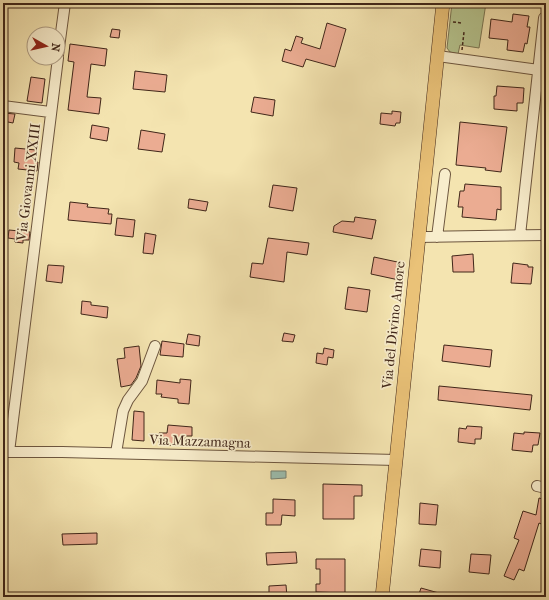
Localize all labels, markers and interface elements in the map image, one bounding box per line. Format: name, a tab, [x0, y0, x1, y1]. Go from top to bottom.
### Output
north arrow	[26, 26, 66, 66]
text: N	[48, 42, 62, 53]
street label: Via Giovanni XXIII	[13, 122, 44, 243]
street label: Via del Divino Amore	[378, 260, 409, 391]
street label: Via Mazzamagna	[148, 431, 251, 452]

